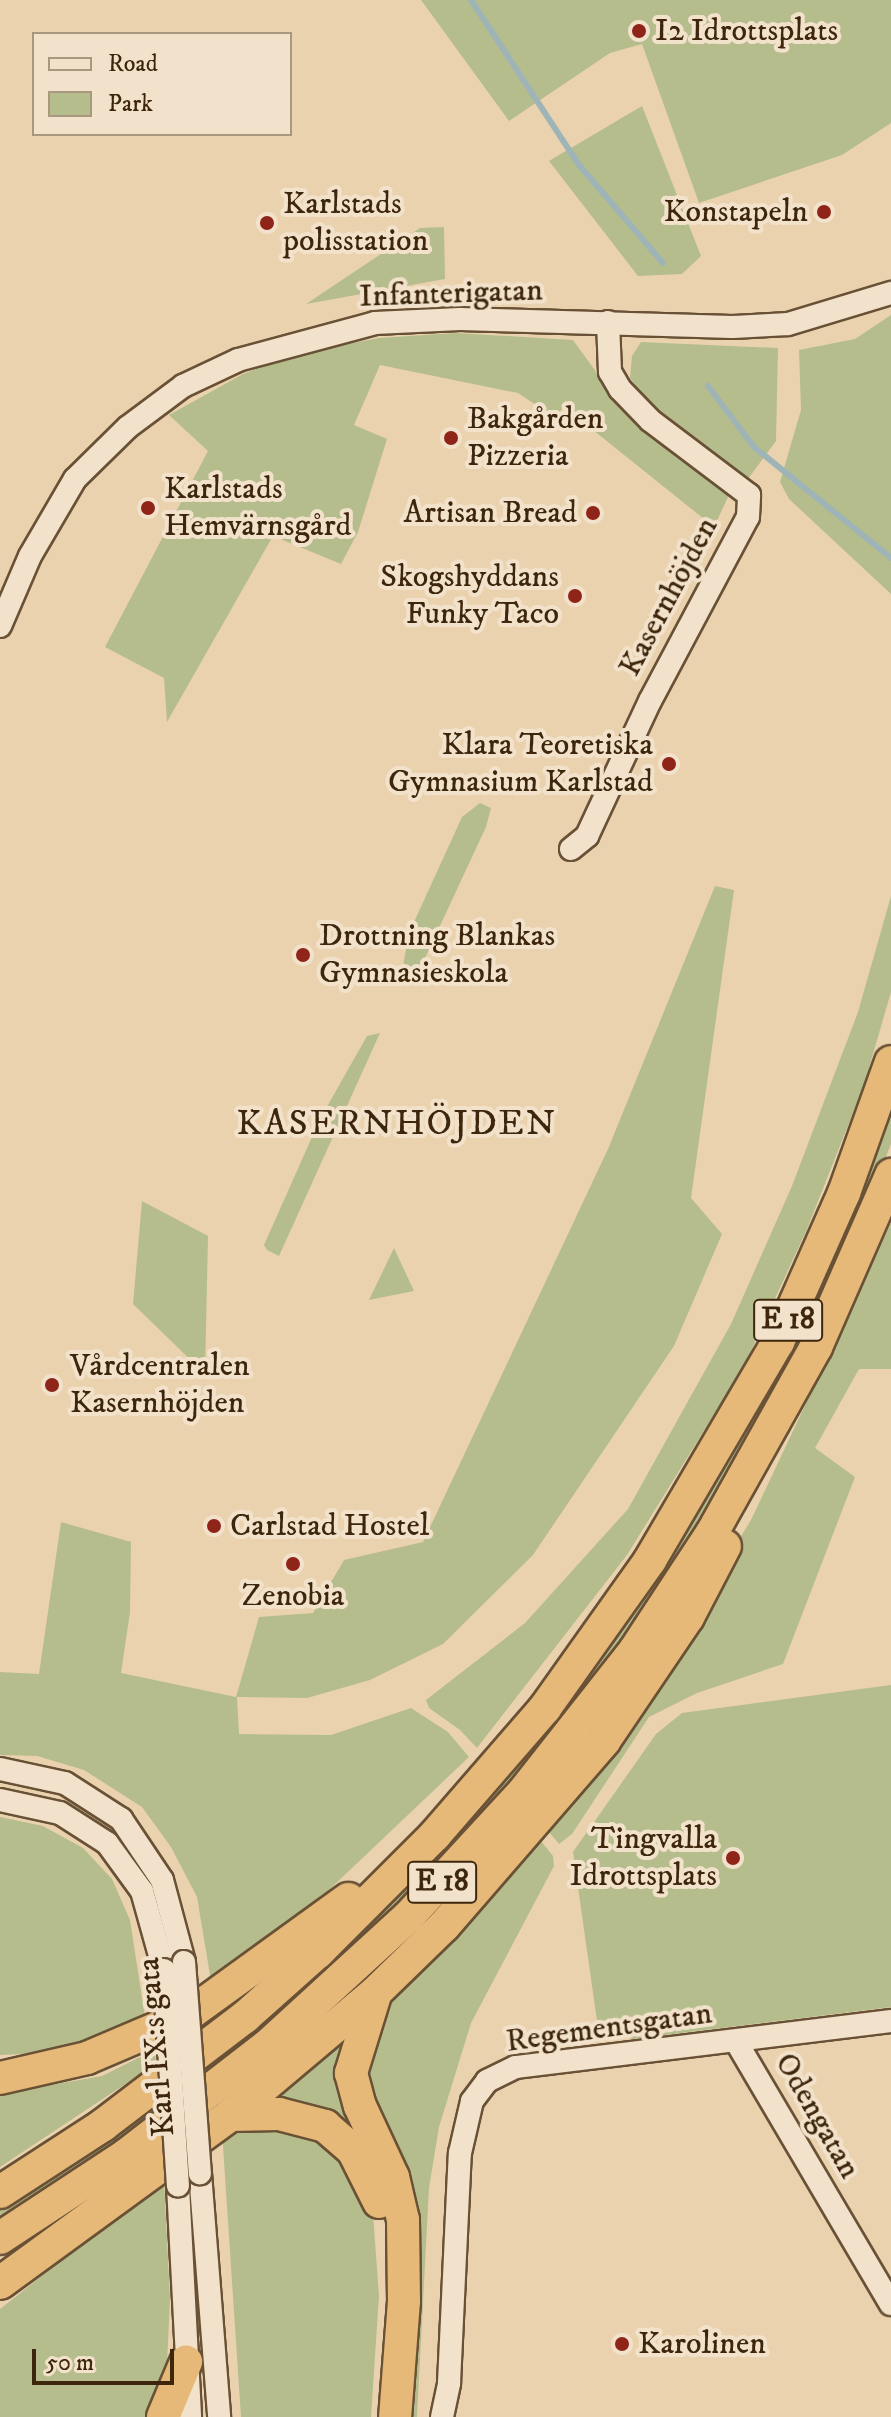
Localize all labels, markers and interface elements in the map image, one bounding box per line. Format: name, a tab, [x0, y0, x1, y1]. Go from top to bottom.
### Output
place label: I2 Idrottsplats	[655, 12, 838, 50]
marker: I2 Idrottsplats	[630, 22, 648, 40]
legend	[32, 32, 292, 136]
text: Road	[108, 49, 158, 79]
text: Park	[108, 89, 153, 119]
place label: Karlstads polisstation	[283, 186, 428, 261]
place label: Konstapeln	[663, 193, 808, 231]
marker: Konstapeln	[815, 203, 833, 221]
marker: Karlstads polisstation	[258, 214, 276, 232]
street label: Infanterigatan	[359, 272, 543, 316]
place label: Bakgården Pizzeria	[467, 401, 603, 476]
marker: Bakgården Pizzeria	[442, 429, 460, 447]
place label: Karlstads Hemvärnsgård	[164, 471, 351, 546]
place label: Artisan Bread	[404, 494, 577, 532]
marker: Karlstads Hemvärnsgård	[139, 499, 157, 517]
marker: Artisan Bread	[584, 504, 602, 522]
street label: Kasernhöjden	[611, 511, 727, 683]
place label: Skogshyddans Funky Taco	[380, 559, 559, 634]
marker: Skogshyddans Funky Taco	[566, 587, 584, 605]
place label: Klara Teoretiska Gymnasium Karlstad	[388, 727, 653, 802]
marker: Klara Teoretiska Gymnasium Karlstad	[660, 755, 678, 773]
place label: Drottning Blankas Gymnasieskola	[319, 918, 555, 993]
marker: Drottning Blankas Gymnasieskola	[294, 946, 312, 964]
district label: KASERNHÖJDEN	[237, 1102, 557, 1146]
road number: E 18	[752, 1294, 824, 1346]
place label: Vårdcentralen Kasernhöjden	[70, 1348, 250, 1423]
marker: Vårdcentralen Kasernhöjden	[41, 1374, 63, 1396]
place label: Carlstad Hostel	[230, 1507, 429, 1545]
marker: Carlstad Hostel	[205, 1517, 223, 1535]
marker: Zenobia	[284, 1555, 302, 1573]
place label: Zenobia	[242, 1577, 344, 1615]
place label: Tingvalla Idrottsplats	[570, 1821, 717, 1896]
marker: Tingvalla Idrottsplats	[724, 1849, 742, 1867]
road number: E 18	[406, 1856, 478, 1908]
street label: Karl IX:s gata	[130, 1956, 184, 2138]
street label: Regementsgatan	[504, 1995, 714, 2061]
street label: Odengatan	[766, 2046, 868, 2186]
place label: Karolinen	[638, 2325, 766, 2363]
scale bar	[36, 2333, 178, 2383]
marker: Karolinen	[613, 2335, 631, 2353]
text: 50 m	[46, 2348, 94, 2378]

